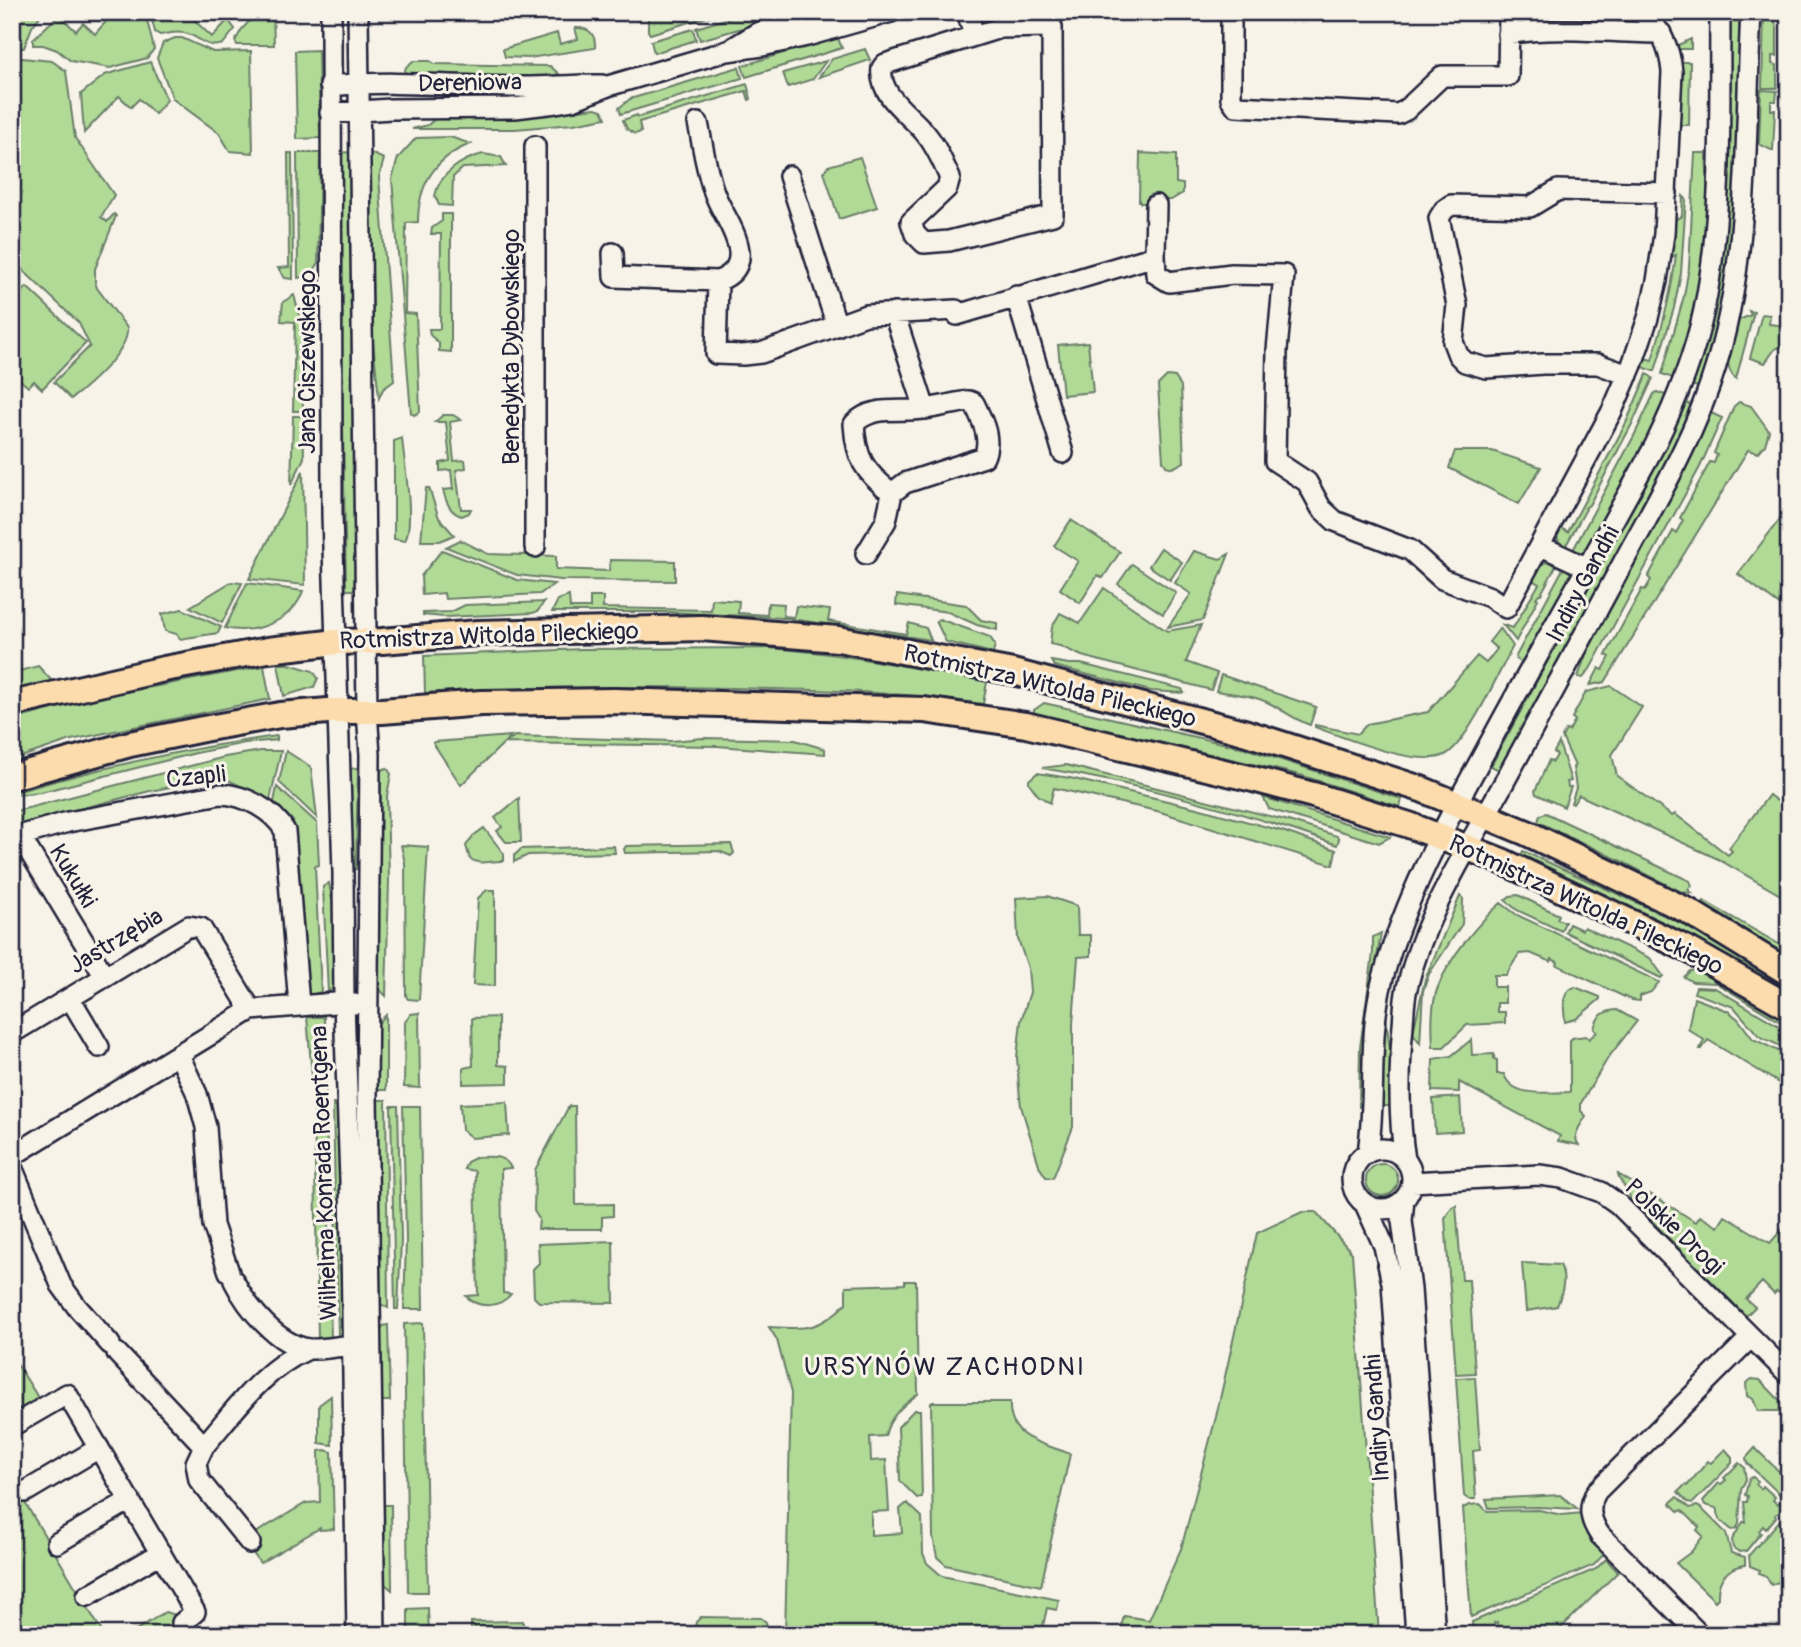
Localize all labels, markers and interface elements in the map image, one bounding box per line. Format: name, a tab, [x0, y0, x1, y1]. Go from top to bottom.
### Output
street label: Dereniowa	[418, 68, 522, 98]
street label: Benedykta Dybowskiego	[497, 229, 526, 465]
street label: Jana Ciszewskiego	[293, 270, 322, 454]
street label: Indiry Gandhi	[1540, 521, 1626, 647]
street label: Rotmistrza Witolda Pileckiego	[339, 616, 639, 656]
street label: Rotmistrza Witolda Pileckiego	[901, 638, 1199, 734]
street label: Czapli	[165, 759, 227, 795]
street label: Rotmistrza Witolda Pileckiego	[1444, 829, 1728, 981]
street label: Kukułki	[43, 839, 103, 913]
street label: Jastrzębia	[64, 902, 168, 980]
street label: Wilhelma Konrada Roentgena	[304, 1025, 344, 1321]
street label: Polskie Drogi	[1619, 1173, 1729, 1281]
district label: URSYNÓW ZACHODNI	[804, 1350, 1086, 1383]
street label: Indiry Gandhi	[1358, 1353, 1396, 1483]

